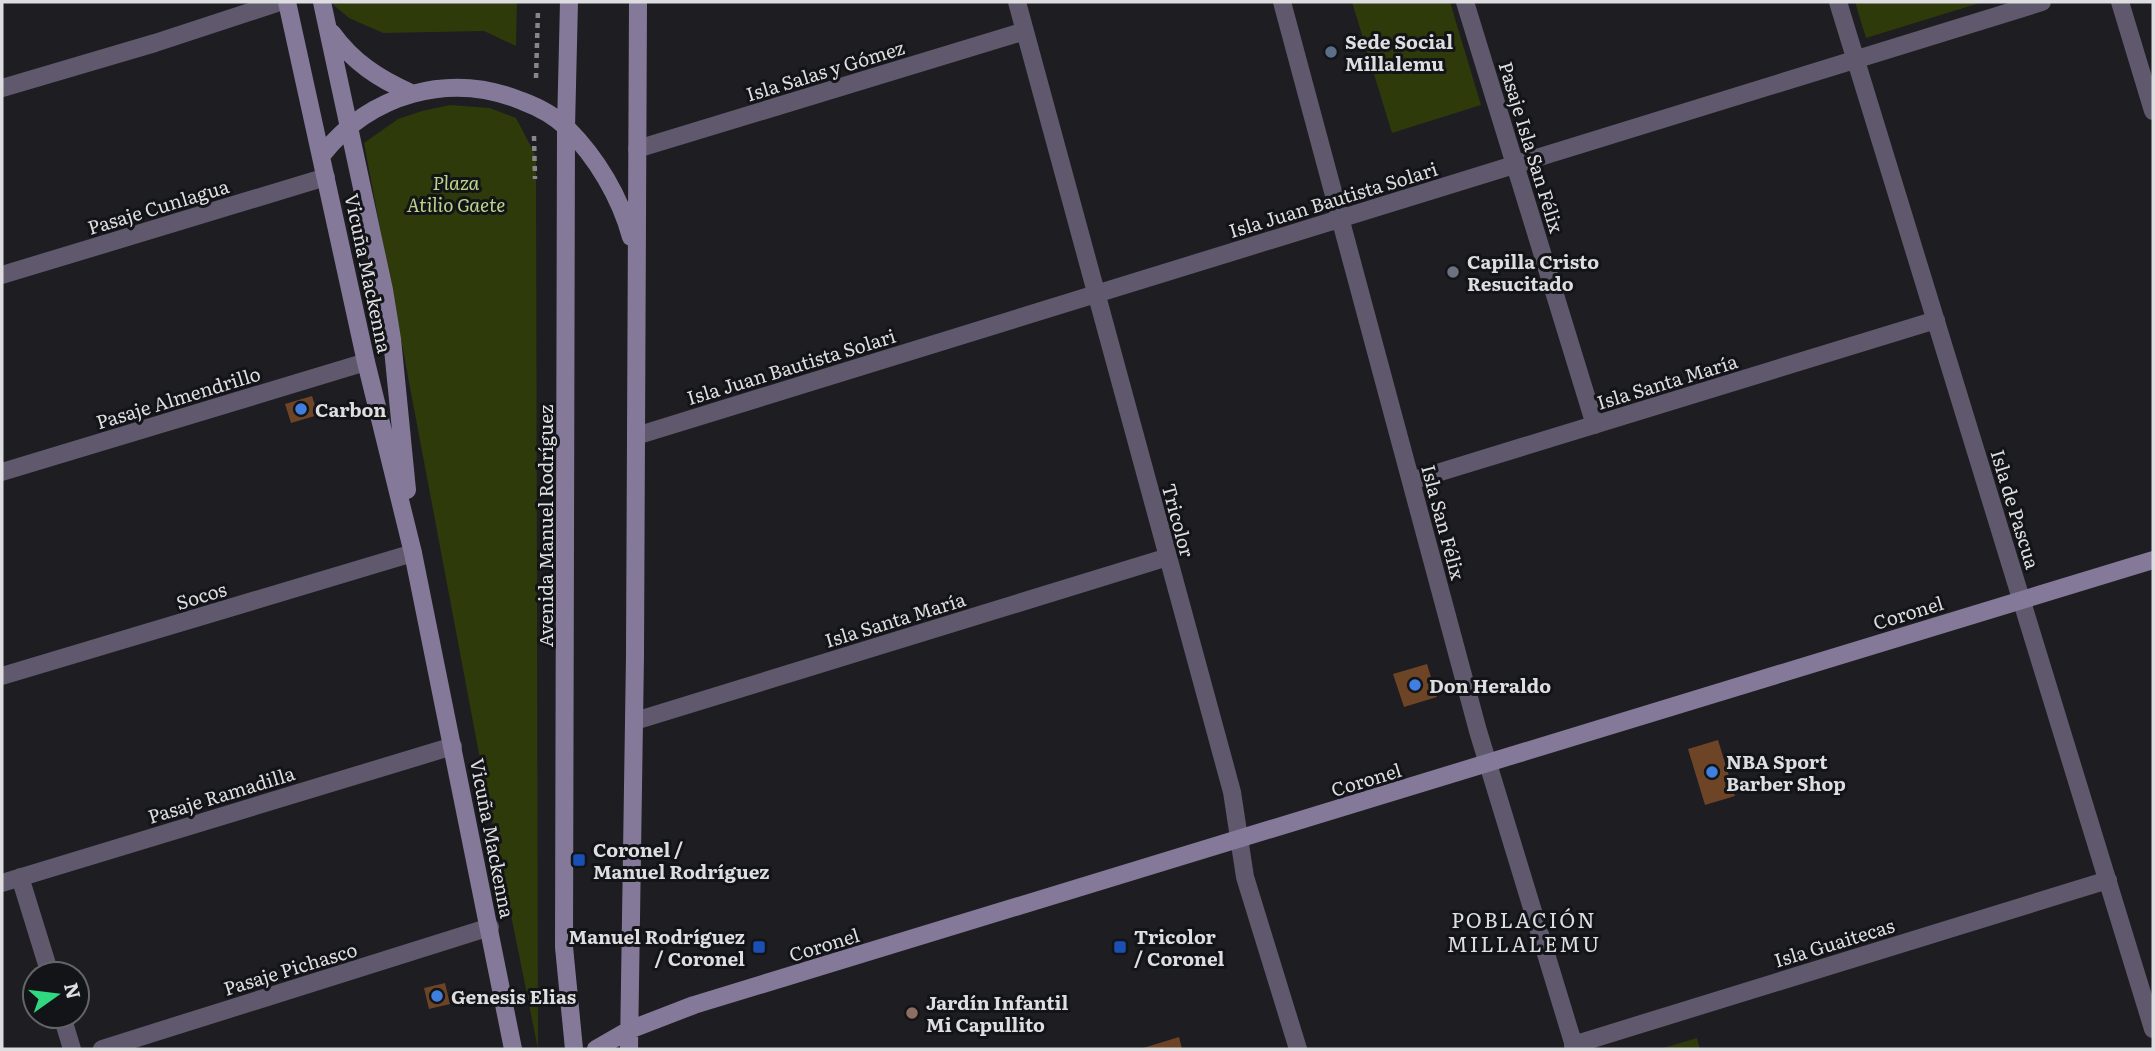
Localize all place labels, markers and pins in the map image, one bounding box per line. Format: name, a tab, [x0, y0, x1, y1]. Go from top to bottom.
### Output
place label: Sede Social Millalemu	[1345, 27, 1453, 77]
marker: Sede Social Millalemu	[1323, 44, 1339, 60]
place label: Capilla Cristo Resucitado	[1467, 247, 1599, 297]
marker: Capilla Cristo Resucitado	[1445, 264, 1461, 280]
place label: Carbon	[315, 395, 386, 423]
marker: Carbon	[293, 401, 309, 417]
place label: Don Heraldo	[1429, 671, 1551, 699]
marker: Don Heraldo	[1407, 677, 1423, 693]
place label: NBA Sport Barber Shop	[1726, 747, 1846, 797]
marker: NBA Sport Barber Shop	[1704, 764, 1720, 780]
place label: Coronel / Manuel Rodríguez	[593, 835, 769, 885]
marker: Coronel / Manuel Rodríguez	[571, 852, 587, 868]
place label: Manuel Rodríguez / Coronel	[569, 922, 745, 972]
place label: Tricolor / Coronel	[1134, 922, 1225, 972]
marker: Manuel Rodríguez / Coronel	[751, 939, 767, 955]
marker: Tricolor / Coronel	[1112, 939, 1128, 955]
place label: Genesis Elias	[451, 982, 576, 1010]
marker: Genesis Elias	[429, 988, 445, 1004]
place label: Jardín Infantil Mi Capullito	[926, 988, 1068, 1038]
marker: Jardín Infantil Mi Capullito	[904, 1005, 920, 1021]

